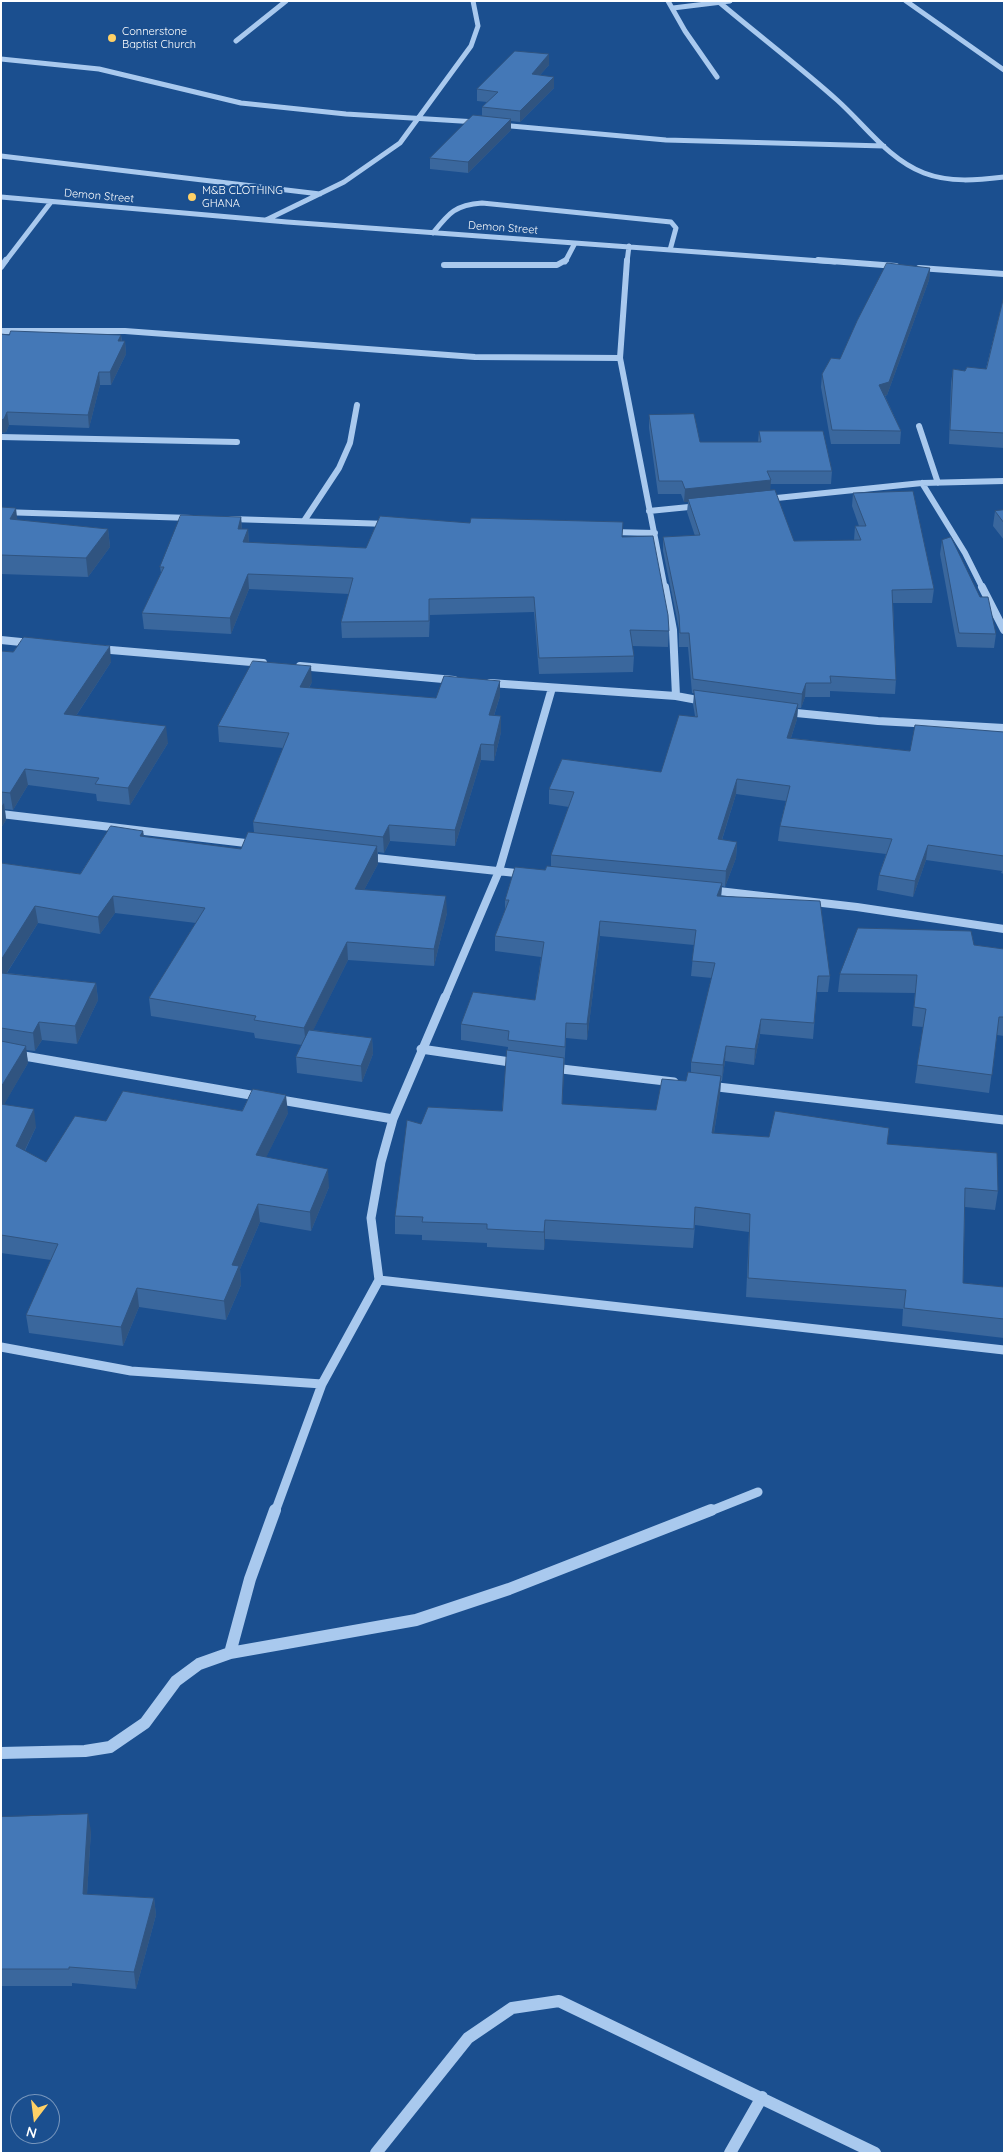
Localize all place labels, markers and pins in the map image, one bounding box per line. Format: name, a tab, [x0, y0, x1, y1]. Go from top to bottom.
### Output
place label: Connerstone Baptist Church	[122, 25, 196, 51]
marker: Connerstone Baptist Church	[106, 32, 118, 44]
place label: M&B CLOTHING GHANA	[202, 184, 283, 210]
marker: M&B CLOTHING GHANA	[186, 191, 198, 203]

